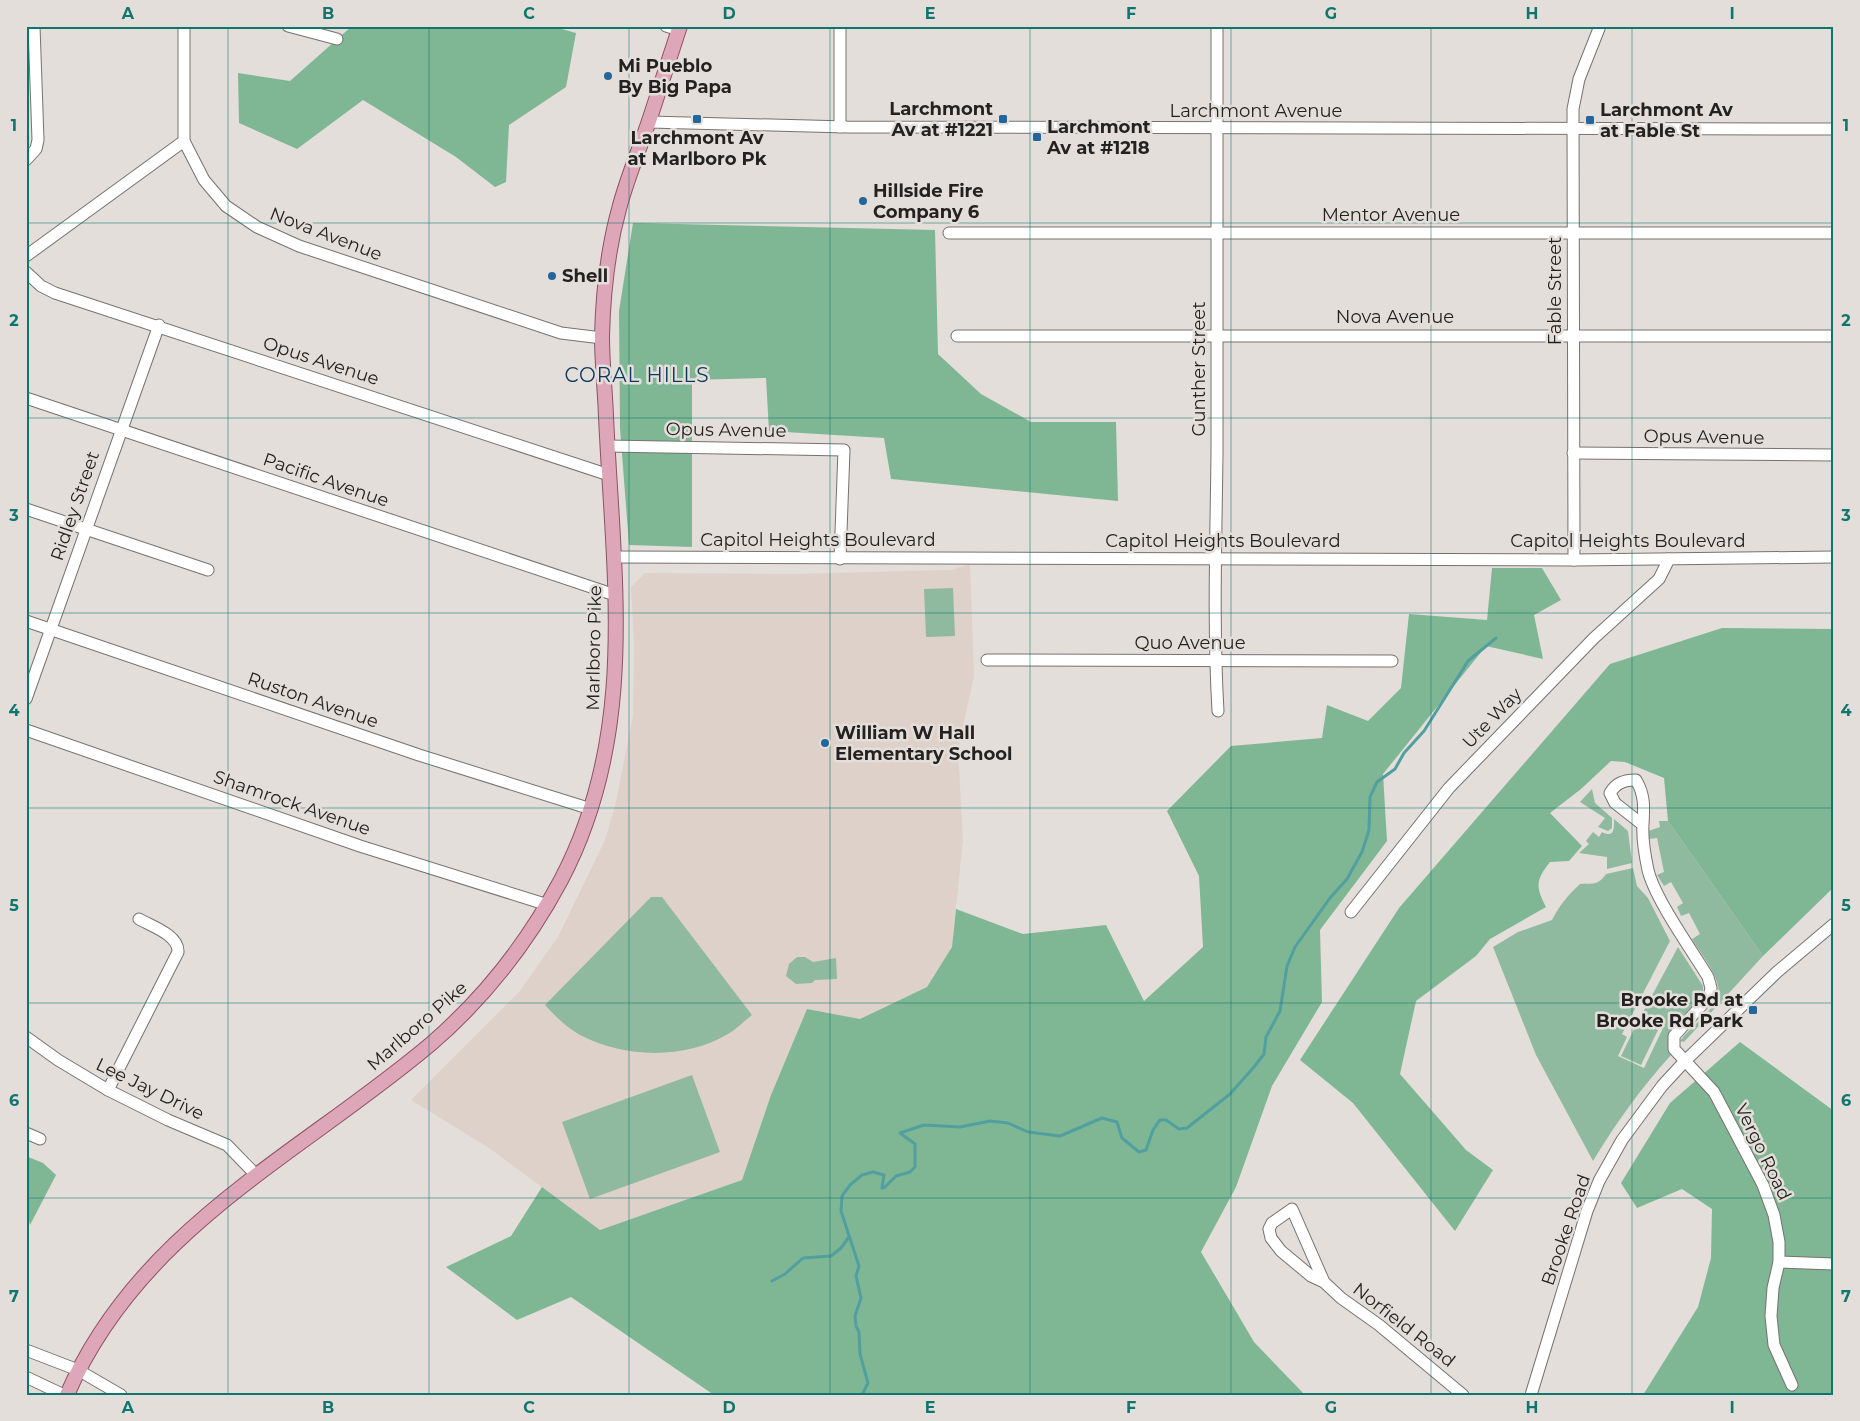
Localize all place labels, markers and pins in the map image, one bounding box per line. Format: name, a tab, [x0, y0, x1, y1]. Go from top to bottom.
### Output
place label: Mi Pueblo By Big Papa	[618, 55, 732, 98]
marker: Mi Pueblo By Big Papa	[602, 70, 614, 82]
place label: Larchmont Av at #1221	[889, 98, 993, 141]
place label: Larchmont Av at Fable St	[1600, 99, 1733, 142]
marker: Larchmont Av at Marlboro Pk	[691, 113, 703, 125]
marker: Larchmont Av at #1221	[997, 113, 1009, 125]
marker: Larchmont Av at Fable St	[1584, 114, 1596, 126]
place label: Larchmont Av at #1218	[1046, 116, 1151, 159]
place label: Larchmont Av at Marlboro Pk	[627, 127, 767, 170]
marker: Larchmont Av at #1218	[1031, 131, 1043, 143]
place label: Hillside Fire Company 6	[873, 180, 984, 223]
marker: Hillside Fire Company 6	[857, 195, 869, 207]
place label: Shell	[562, 265, 608, 287]
marker: Shell	[546, 270, 558, 282]
place label: William W Hall Elementary School	[835, 722, 1012, 765]
marker: William W Hall Elementary School	[819, 737, 831, 749]
place label: Brooke Rd at Brooke Rd Park	[1596, 989, 1743, 1032]
marker: Brooke Rd at Brooke Rd Park	[1747, 1004, 1759, 1016]

